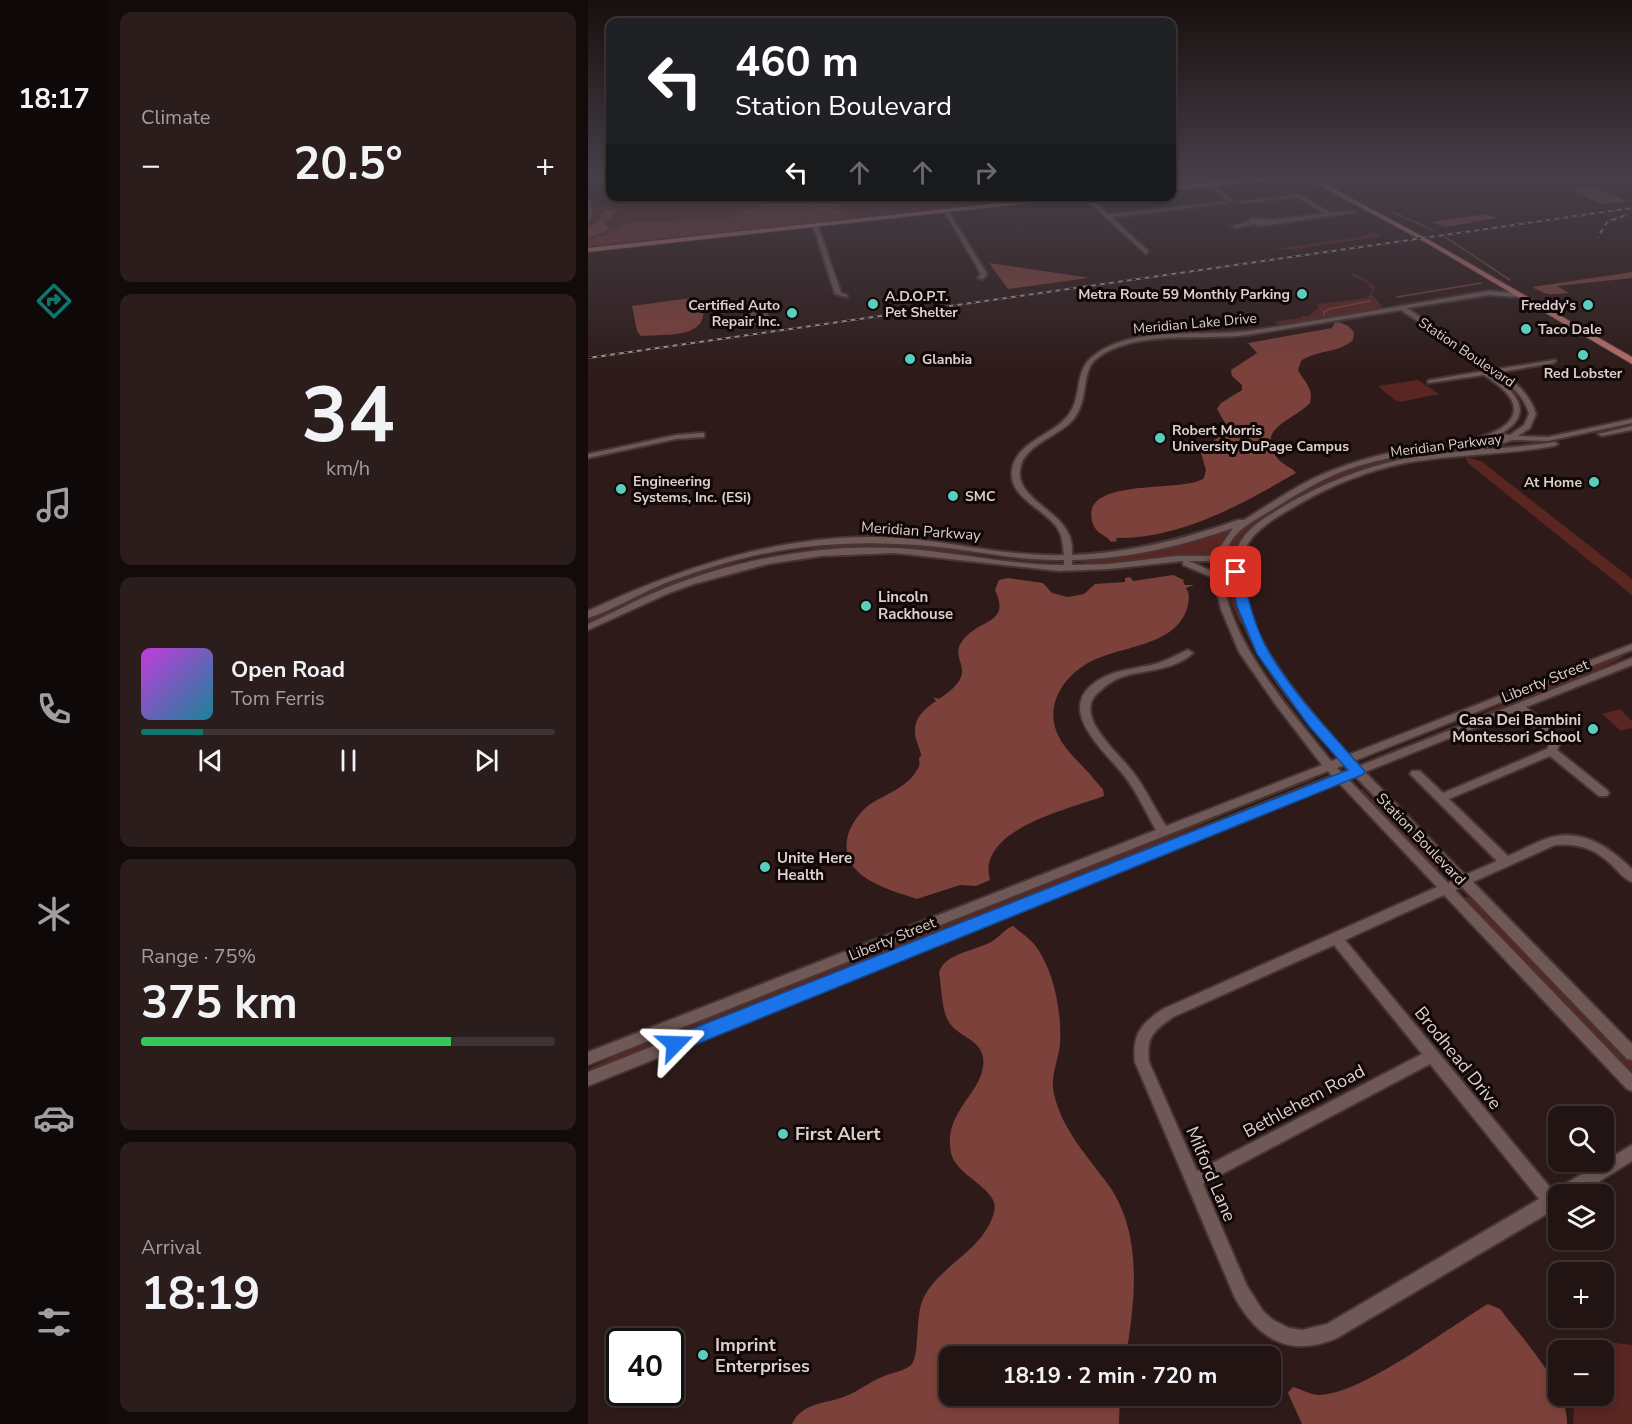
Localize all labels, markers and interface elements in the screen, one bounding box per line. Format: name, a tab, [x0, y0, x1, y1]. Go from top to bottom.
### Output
text: 460 m	[735, 34, 859, 91]
icon: left	[636, 42, 714, 120]
text: 18:17	[18, 81, 90, 118]
text: Station Boulevard	[735, 88, 952, 125]
text: Climate	[141, 104, 210, 131]
text: 20.5°	[293, 134, 403, 195]
text: −	[141, 143, 161, 188]
text: +	[535, 143, 555, 188]
icon: left	[780, 156, 813, 189]
icon: ahead	[843, 156, 876, 189]
icon: ahead	[906, 156, 939, 189]
icon: right	[969, 156, 1002, 189]
icon: directions	[33, 280, 75, 322]
place label: Metra Route 59 Monthly Parking	[1078, 285, 1290, 304]
place label: A.D.O.P.T. Pet Shelter	[885, 287, 958, 322]
marker: Metra Route 59 Monthly Parking	[1295, 287, 1309, 301]
place label: Certified Auto Repair Inc.	[688, 296, 780, 331]
place label: Freddy's	[1521, 296, 1576, 315]
marker: A.D.O.P.T. Pet Shelter	[866, 297, 880, 311]
marker: Freddy's	[1581, 298, 1595, 312]
marker: Certified Auto Repair Inc.	[785, 306, 799, 320]
street label: Meridian Lake Drive	[1132, 309, 1258, 338]
street label: Station Boulevard	[1415, 313, 1519, 392]
place label: Taco Dale	[1538, 320, 1602, 339]
marker: Taco Dale	[1519, 322, 1533, 336]
marker: Red Lobster	[1576, 348, 1590, 362]
place label: Glanbia	[922, 350, 972, 369]
marker: Glanbia	[903, 352, 917, 366]
text: 34	[301, 362, 395, 469]
place label: Red Lobster	[1544, 364, 1623, 383]
place label: Robert Morris University DuPage Campus	[1172, 421, 1349, 456]
street label: Meridian Parkway	[1389, 429, 1504, 462]
marker: Robert Morris University DuPage Campus	[1153, 431, 1167, 445]
text: km/h	[326, 455, 370, 482]
place label: Engineering Systems, Inc. (ESi)	[633, 472, 752, 507]
place label: At Home	[1524, 473, 1582, 492]
marker: At Home	[1587, 475, 1601, 489]
marker: Engineering Systems, Inc. (ESi)	[614, 482, 628, 496]
icon: music	[33, 484, 75, 526]
place label: SMC	[965, 487, 996, 506]
marker: SMC	[946, 489, 960, 503]
street label: Meridian Parkway	[860, 517, 982, 545]
pin	[1210, 546, 1261, 597]
icon: arrive	[1219, 555, 1252, 588]
place label: Lincoln Rackhouse	[878, 587, 953, 624]
marker: Lincoln Rackhouse	[859, 599, 873, 613]
street label: Liberty Street	[1499, 654, 1592, 707]
text: Open Road	[231, 655, 345, 685]
text: Tom Ferris	[231, 685, 325, 712]
icon: phone	[33, 688, 75, 730]
place label: Casa Dei Bambini Montessori School	[1452, 710, 1581, 747]
marker: Casa Dei Bambini Montessori School	[1586, 722, 1600, 736]
icon: previous	[194, 744, 227, 777]
icon: pause	[332, 744, 365, 777]
icon: next	[470, 744, 503, 777]
street label: Station Boulevard	[1372, 789, 1470, 889]
place label: Unite Here Health	[777, 848, 852, 885]
marker: Unite Here Health	[758, 860, 772, 874]
icon: climate	[33, 893, 75, 935]
street label: Liberty Street	[846, 912, 939, 965]
text: Range · 75%	[141, 943, 256, 970]
text: 375 km	[141, 973, 298, 1034]
street label: Brodhead Drive	[1409, 1001, 1507, 1115]
position arrow	[643, 1012, 707, 1076]
street label: Bethlehem Road	[1239, 1059, 1369, 1143]
icon: car	[33, 1097, 75, 1139]
map controls	[1548, 1106, 1614, 1406]
button: search	[1548, 1106, 1614, 1172]
place label: First Alert	[795, 1122, 880, 1146]
street label: Milford Lane	[1180, 1123, 1242, 1225]
marker: First Alert	[776, 1127, 790, 1141]
button: layers	[1548, 1184, 1614, 1250]
text: Arrival	[141, 1234, 201, 1261]
button: +	[1548, 1262, 1614, 1328]
text: 18:19	[141, 1264, 260, 1325]
icon: filters	[33, 1301, 75, 1343]
speed limit sign: 40	[606, 1328, 684, 1406]
place label: Imprint Enterprises	[715, 1333, 810, 1378]
button: −	[1548, 1340, 1614, 1406]
marker: Imprint Enterprises	[696, 1348, 710, 1362]
text: 18:19 · 2 min · 720 m	[1003, 1361, 1217, 1391]

